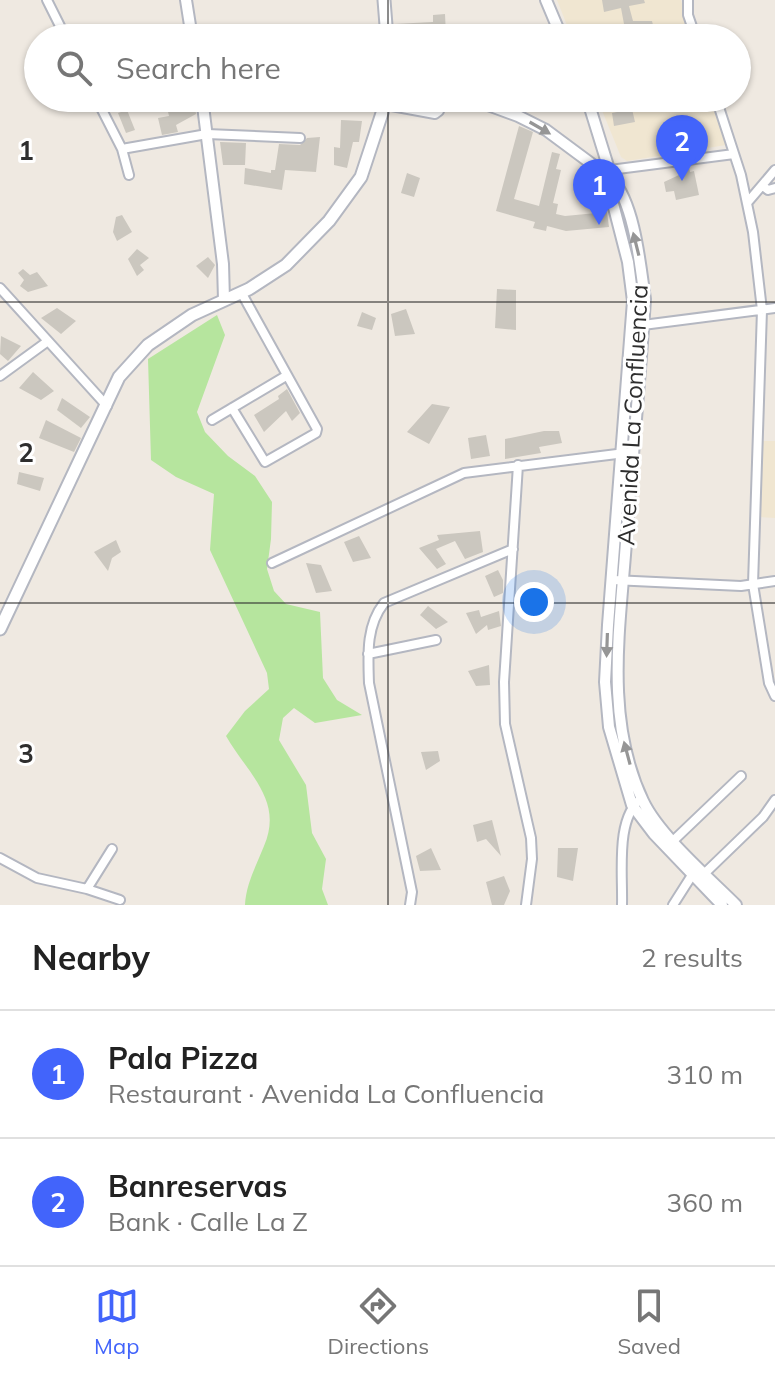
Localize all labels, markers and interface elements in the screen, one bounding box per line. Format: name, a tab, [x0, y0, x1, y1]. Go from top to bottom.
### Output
search box	[24, 24, 751, 112]
icon: search	[52, 46, 96, 90]
text: Search here	[116, 49, 281, 87]
pin: 2	[656, 115, 708, 181]
one-way arrow	[529, 121, 551, 135]
text: 1	[18, 134, 34, 167]
pin: 1	[573, 159, 625, 225]
one-way arrow	[629, 232, 641, 257]
street label: Avenida La Confluencia	[610, 284, 654, 546]
text: 2	[18, 436, 34, 469]
your location	[514, 582, 554, 622]
one-way arrow	[600, 633, 613, 658]
text: 3	[18, 737, 34, 770]
one-way arrow	[621, 741, 633, 766]
text: Nearby	[32, 936, 150, 979]
text: 2 results	[641, 941, 743, 974]
text: Pala Pizza	[108, 1039, 258, 1077]
text: 1	[50, 1058, 66, 1091]
text: 310 m	[667, 1058, 743, 1091]
text: Restaurant · Avenida La Confluencia	[108, 1077, 544, 1110]
text: Banreservas	[108, 1167, 287, 1205]
text: 2	[50, 1186, 66, 1219]
text: 360 m	[667, 1186, 743, 1219]
text: Bank · Calle La Z	[108, 1205, 308, 1238]
tab: Map	[94, 1284, 139, 1360]
tab: Directions	[328, 1284, 429, 1360]
tab: Saved	[617, 1284, 681, 1360]

